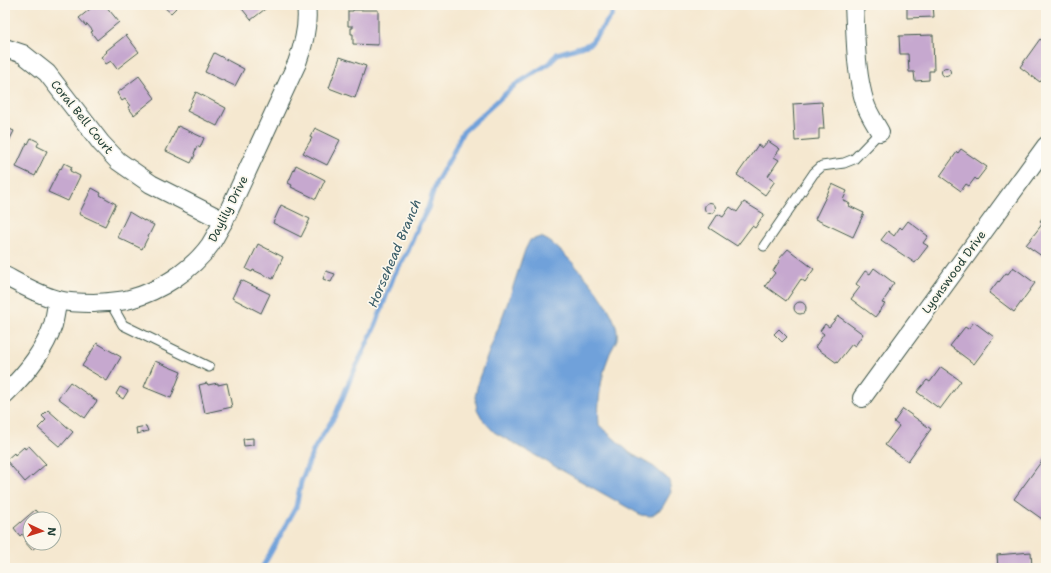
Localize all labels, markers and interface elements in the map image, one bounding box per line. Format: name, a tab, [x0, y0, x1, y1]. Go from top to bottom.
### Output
street label: Coral Bell Court	[47, 77, 117, 157]
street label: Daylily Drive	[204, 173, 252, 245]
water label: Horsehead Branch	[364, 196, 425, 310]
street label: Lyonswood Drive	[918, 227, 990, 317]
north arrow	[22, 511, 62, 551]
text: N	[44, 527, 59, 537]

